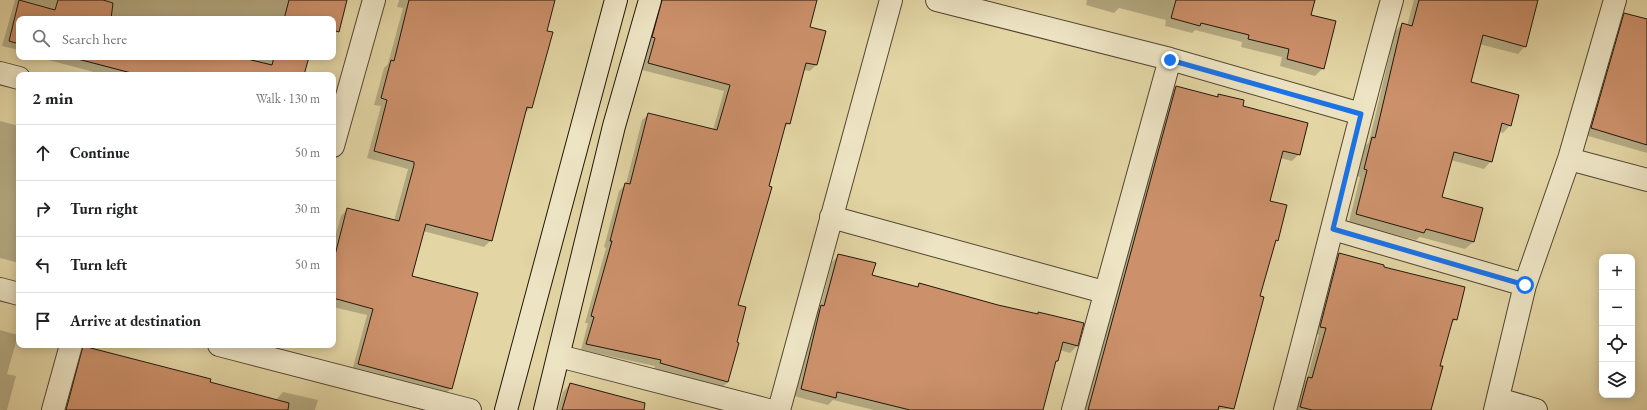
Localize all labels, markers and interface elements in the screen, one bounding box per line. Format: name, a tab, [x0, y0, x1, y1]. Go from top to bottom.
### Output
search box	[16, 16, 336, 60]
icon: search	[30, 27, 52, 49]
text: Search here	[62, 29, 127, 48]
route end	[1161, 51, 1179, 69]
text: 2 min	[32, 87, 73, 109]
text: Walk · 130 m	[256, 90, 320, 107]
icon: ahead	[32, 142, 54, 164]
text: Continue	[70, 143, 130, 162]
text: 50 m	[295, 144, 320, 161]
icon: right	[32, 198, 54, 220]
text: Turn right	[70, 199, 138, 218]
text: 30 m	[295, 200, 320, 217]
icon: left	[32, 254, 54, 276]
map controls	[1599, 254, 1635, 398]
button: +	[1599, 254, 1635, 290]
text: Turn left	[70, 255, 127, 274]
text: 50 m	[295, 256, 320, 273]
route start	[1516, 276, 1534, 294]
button: −	[1599, 290, 1635, 326]
icon: arrive	[32, 310, 54, 332]
text: Arrive at destination	[70, 311, 201, 330]
button: locate	[1599, 326, 1635, 362]
button: layers	[1599, 362, 1635, 398]

